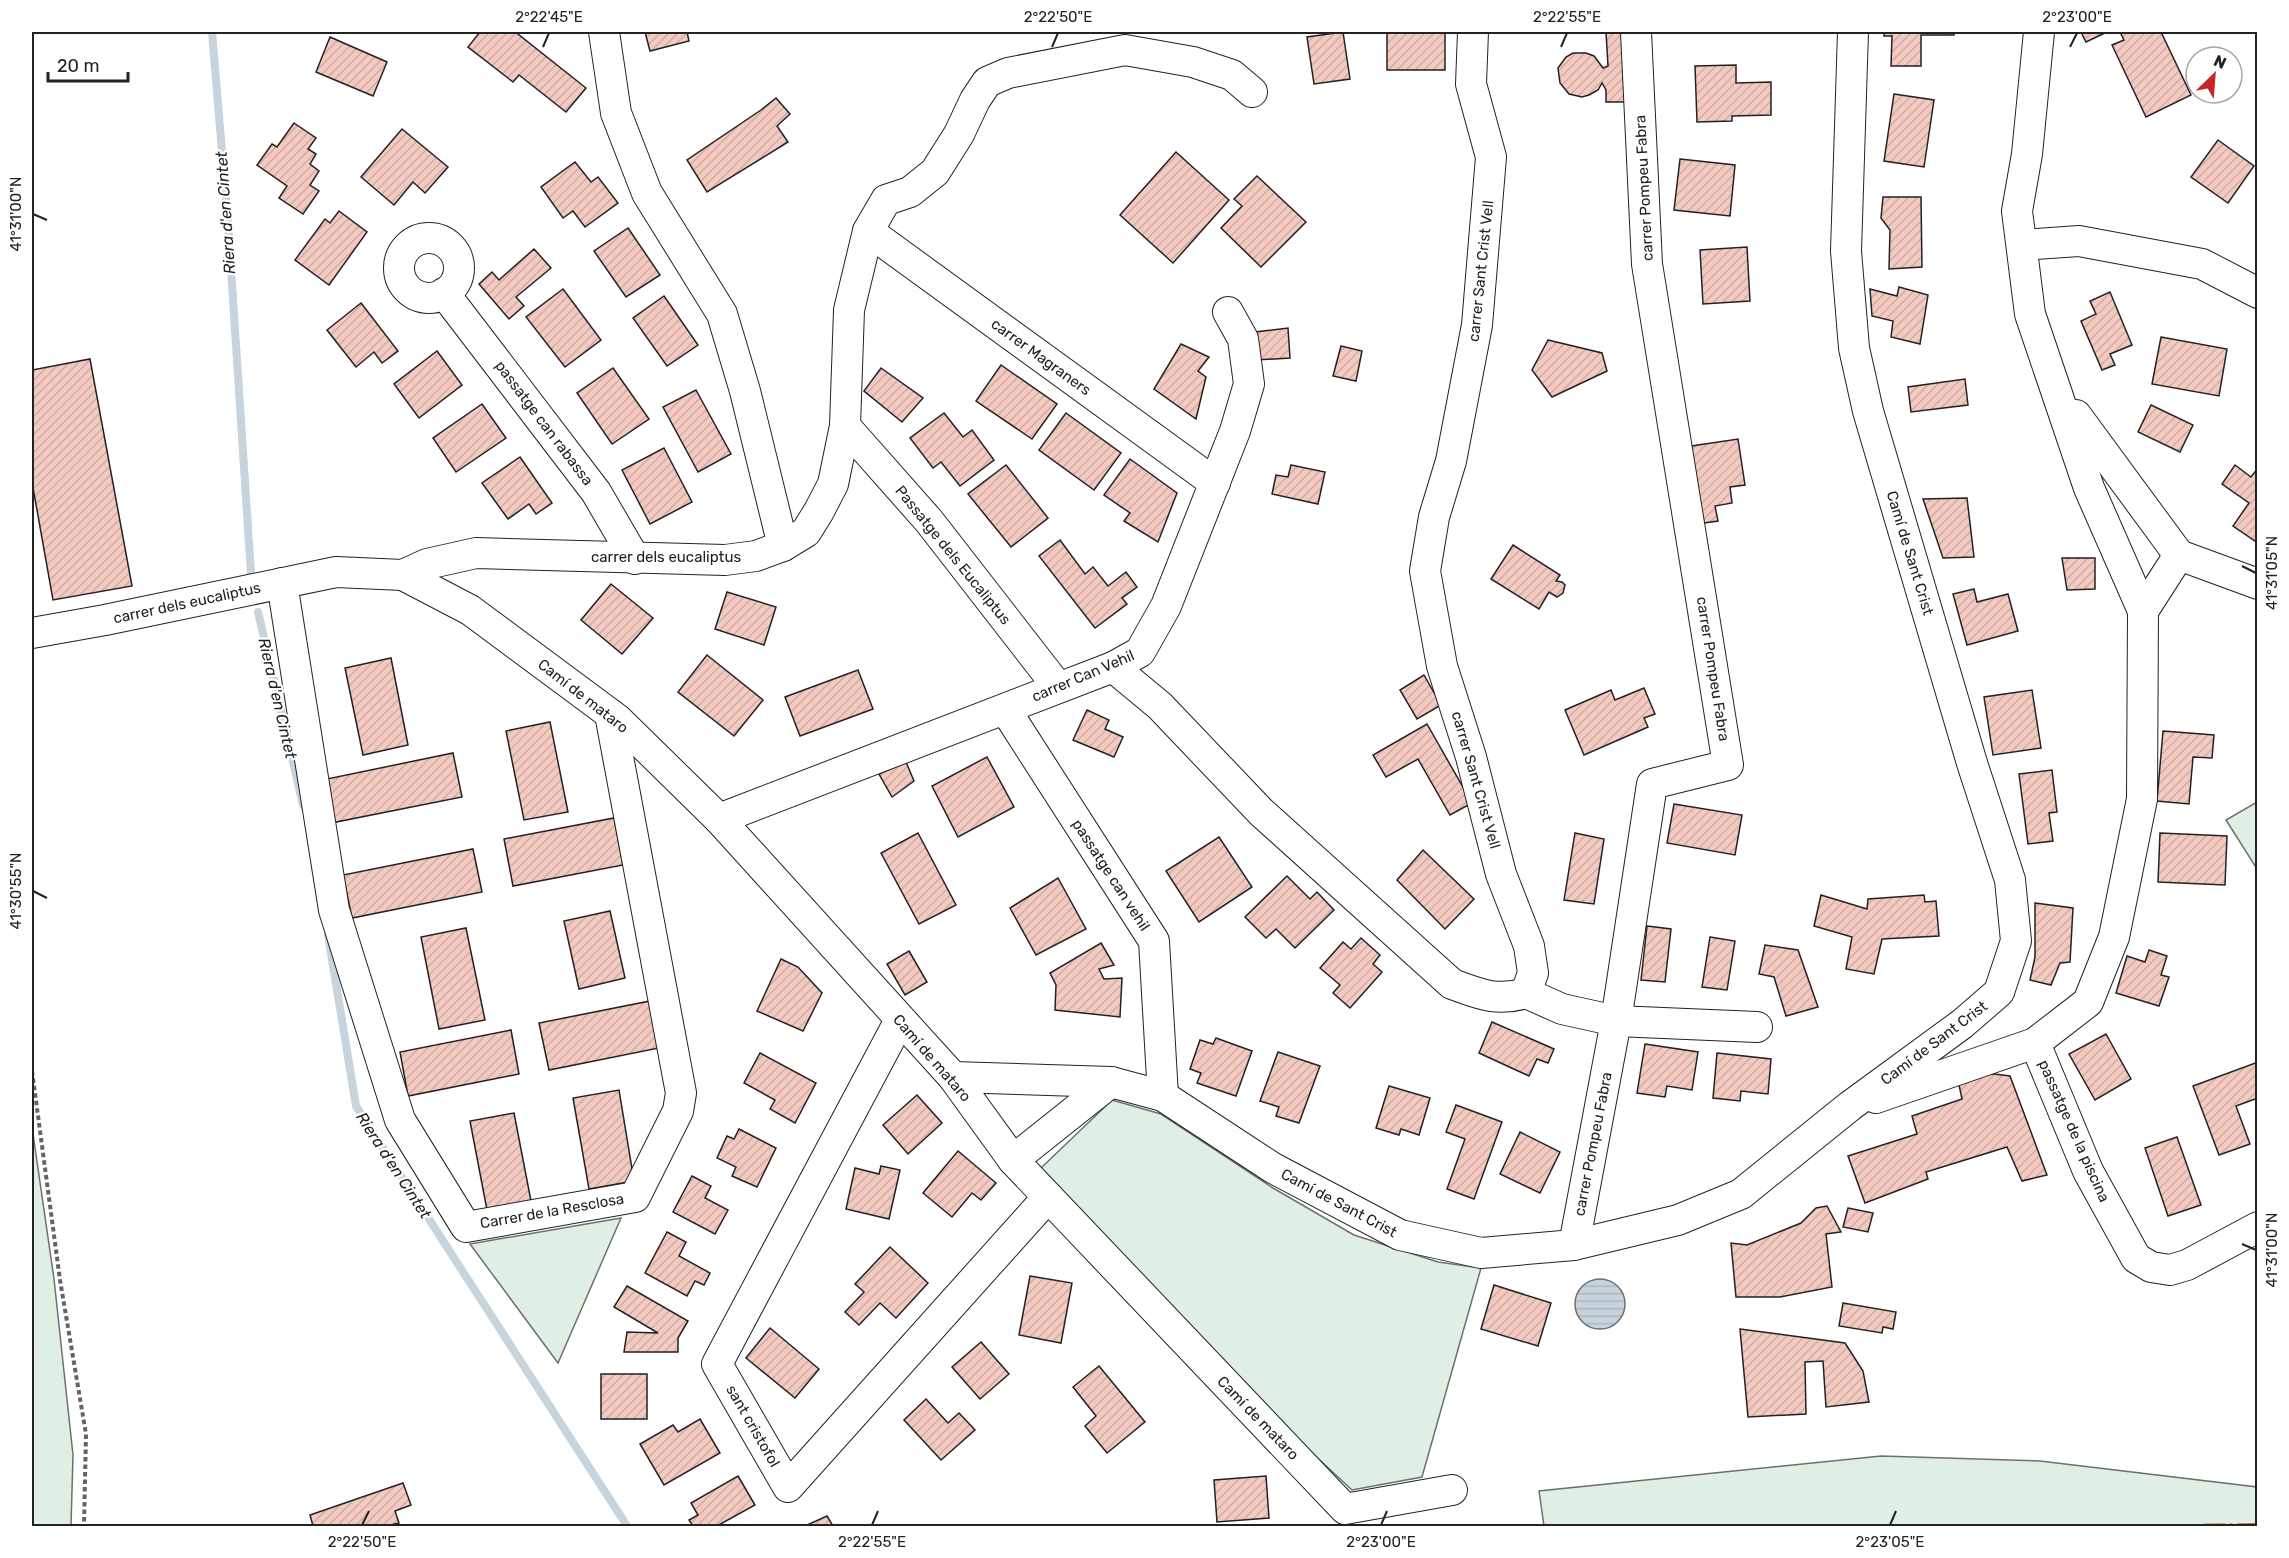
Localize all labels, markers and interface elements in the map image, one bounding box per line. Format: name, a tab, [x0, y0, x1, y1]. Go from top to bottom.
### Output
text: 2°22'45"E	[515, 8, 583, 26]
text: 2°22'50"E	[1024, 8, 1092, 26]
text: 2°22'55"E	[1533, 8, 1601, 26]
text: 2°23'00"E	[2042, 8, 2112, 26]
scale bar	[48, 45, 128, 83]
north arrow	[2184, 45, 2244, 105]
text: N	[2211, 51, 2229, 73]
text: 20 m	[57, 55, 99, 77]
street label: carrer Pompeu Fabra	[1631, 115, 1657, 261]
water label: Riera d'en Cintet	[212, 150, 239, 275]
text: 41°31'00"N	[7, 177, 25, 251]
street label: carrer Sant Crist Vell	[1465, 199, 1497, 343]
street label: carrer Magraners	[988, 315, 1095, 399]
street label: passatge can rabassa	[491, 357, 597, 489]
street label: Passatge dels Eucaliptus	[891, 482, 1015, 628]
street label: Camí de Sant Crist	[1883, 489, 1937, 617]
text: 41°31'05"N	[2263, 536, 2281, 610]
street label: carrer dels eucaliptus	[591, 548, 741, 566]
street label: carrer dels eucaliptus	[112, 579, 263, 627]
street label: carrer Pompeu Fabra	[1693, 595, 1733, 743]
water label: Riera d'en Cintet	[254, 636, 301, 761]
street label: carrer Can Vehil	[1029, 646, 1137, 706]
street label: Camí de mataro	[534, 655, 632, 737]
street label: carrer Sant Crist Vell	[1448, 709, 1504, 851]
street label: passatge can vehil	[1068, 816, 1154, 934]
text: 41°30'55"N	[7, 853, 25, 929]
street label: Camí de Sant Crist	[1877, 997, 1991, 1089]
street label: Camí de mataro	[889, 1011, 975, 1105]
street label: passatge de la piscina	[2035, 1057, 2113, 1205]
street label: carrer Pompeu Fabra	[1570, 1071, 1616, 1217]
water label: Riera d'en Cintet	[352, 1108, 436, 1223]
street label: Camí de Sant Crist	[1278, 1165, 1400, 1241]
street label: Carrer de la Resclosa	[479, 1189, 625, 1233]
text: 41°31'00"N	[2263, 1213, 2281, 1287]
street label: Camí de mataro	[1213, 1372, 1303, 1464]
street label: sant cristofol	[722, 1382, 784, 1470]
text: 2°22'50"E	[328, 1533, 396, 1551]
text: 2°22'55"E	[838, 1533, 906, 1551]
text: 2°23'00"E	[1346, 1533, 1416, 1551]
text: 2°23'05"E	[1856, 1533, 1924, 1551]

